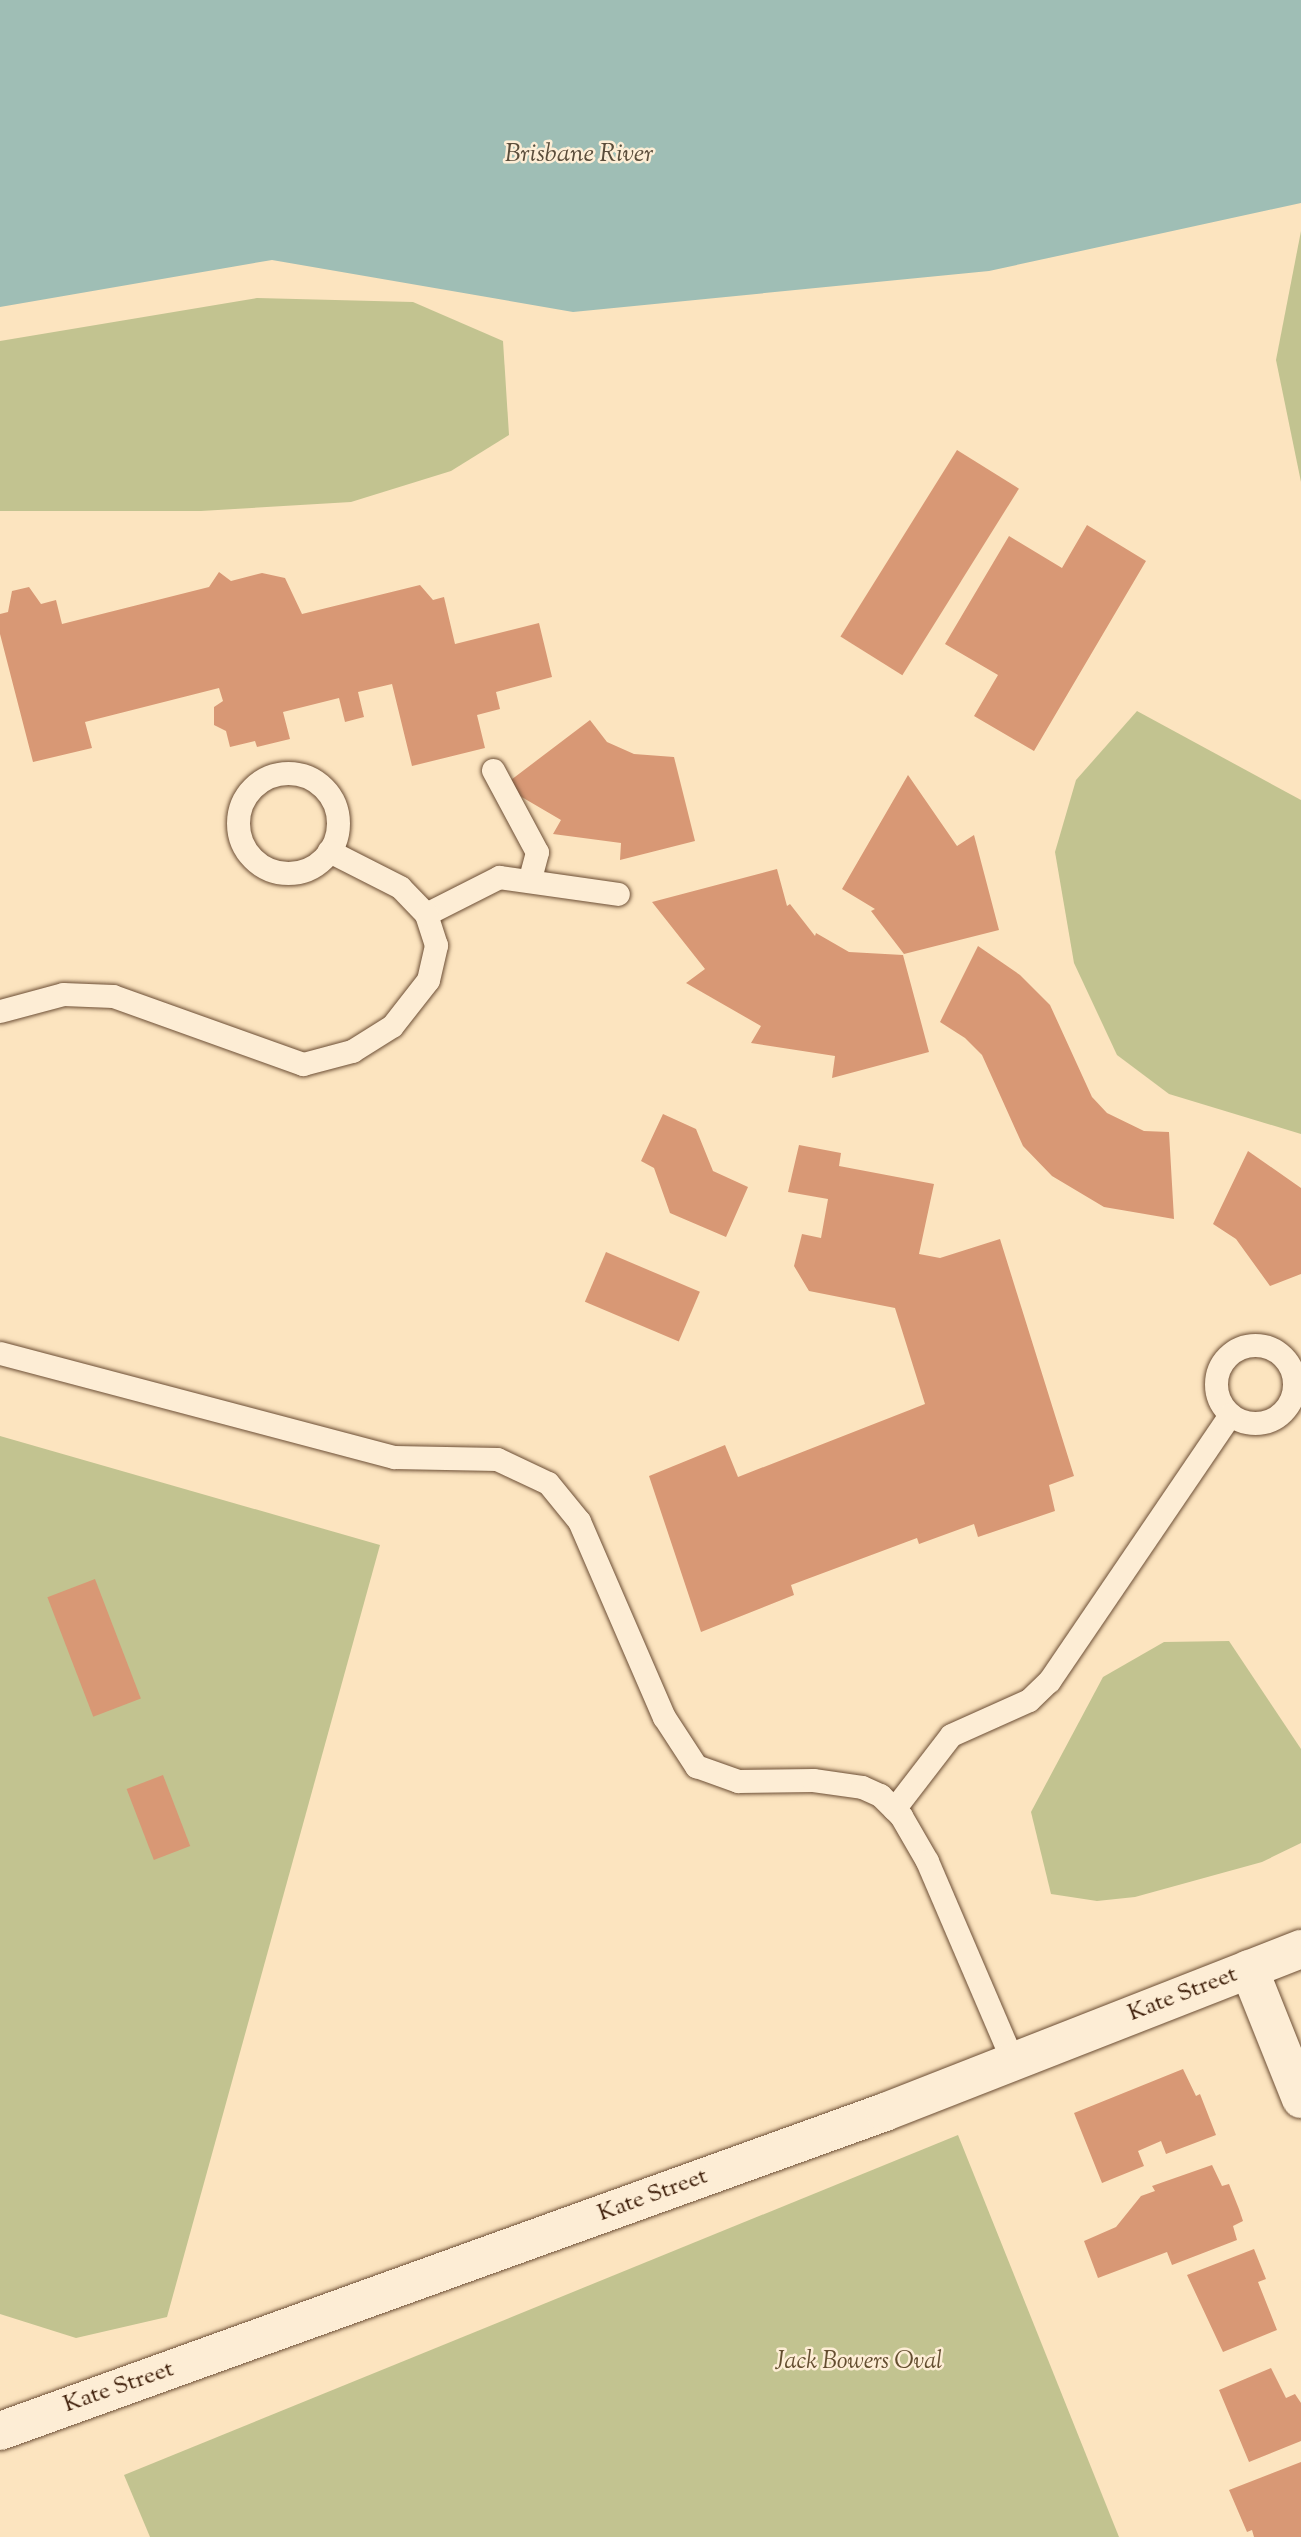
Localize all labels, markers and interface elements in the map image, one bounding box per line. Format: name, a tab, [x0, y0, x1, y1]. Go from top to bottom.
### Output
water label: Brisbane River	[505, 139, 653, 171]
street label: Kate Street	[1124, 1961, 1242, 2029]
street label: Kate Street	[594, 2163, 712, 2229]
park label: Jack Bowers Oval	[775, 2349, 943, 2377]
street label: Kate Street	[60, 2356, 178, 2420]

